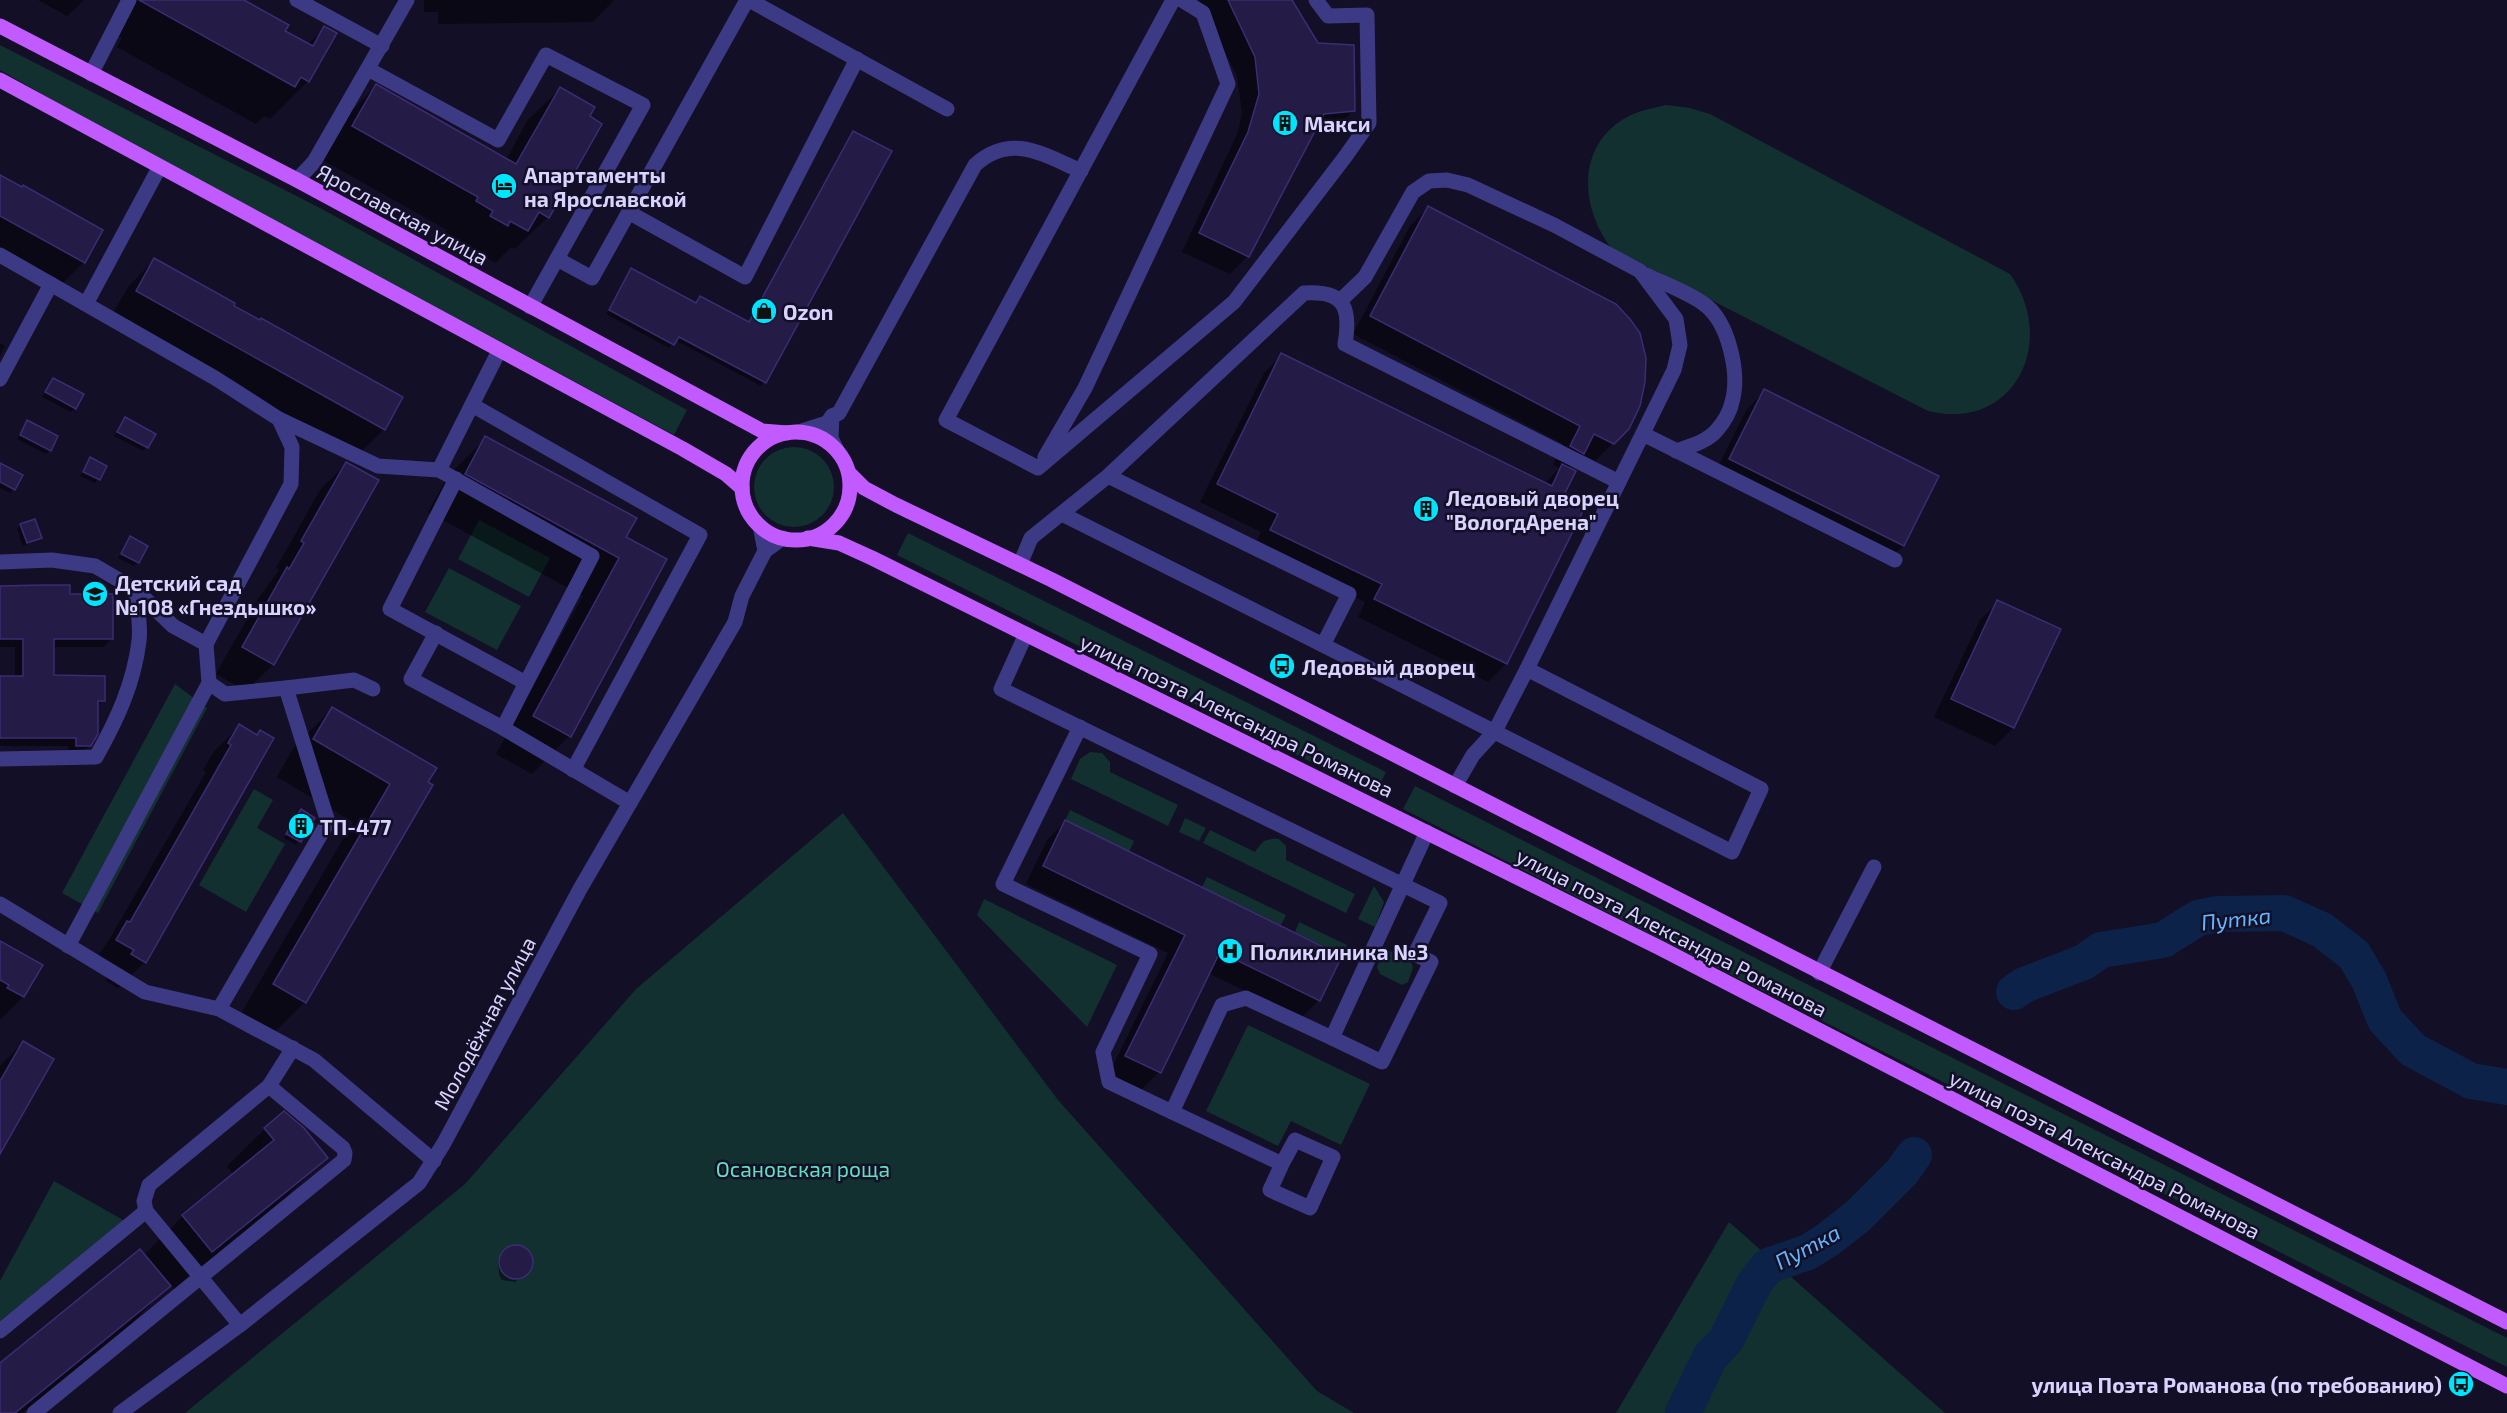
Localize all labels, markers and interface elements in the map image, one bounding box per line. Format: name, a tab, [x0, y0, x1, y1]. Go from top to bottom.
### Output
building icon: Макси	[1270, 108, 1300, 138]
place label: Макси	[1304, 111, 1371, 136]
street label: Ярославская улица	[313, 158, 493, 271]
place label: Апартаменты на Ярославской	[524, 162, 687, 211]
hotel icon: Апартаменты на Ярославской	[489, 171, 519, 201]
shop icon: Ozon	[749, 296, 779, 326]
place label: Ozon	[783, 299, 833, 324]
place label: Ледовый дворец "ВологдАрена"	[1446, 485, 1619, 534]
building icon: Ледовый дворец "ВологдАрена"	[1411, 494, 1441, 524]
place label: Детский сад №108 «Гнездышко»	[115, 570, 316, 619]
school or university icon: Детский сад №108 «Гнездышко»	[80, 579, 110, 609]
street label: улица поэта Александра Романова	[1076, 628, 1398, 803]
bus stop icon: Ледовый дворец	[1267, 651, 1297, 681]
place label: Ледовый дворец	[1302, 654, 1475, 679]
building icon: ТП-477	[286, 811, 316, 841]
place label: ТП-477	[320, 814, 391, 839]
street label: улица поэта Александра Романова	[1512, 842, 1832, 1022]
water label: Путка	[2200, 901, 2272, 935]
street label: Молодёжная улица	[428, 932, 541, 1114]
hospital icon: Поликлиника №3	[1215, 936, 1245, 966]
place label: Поликлиника №3	[1250, 939, 1428, 964]
street label: улица поэта Александра Романова	[1945, 1064, 2265, 1244]
park label: Осановская роща	[716, 1156, 890, 1181]
water label: Путка	[1770, 1218, 1844, 1274]
bus stop icon: улица Поэта Романова (по требованию)	[2446, 1369, 2476, 1399]
place label: улица Поэта Романова (по требованию)	[2031, 1372, 2442, 1397]

